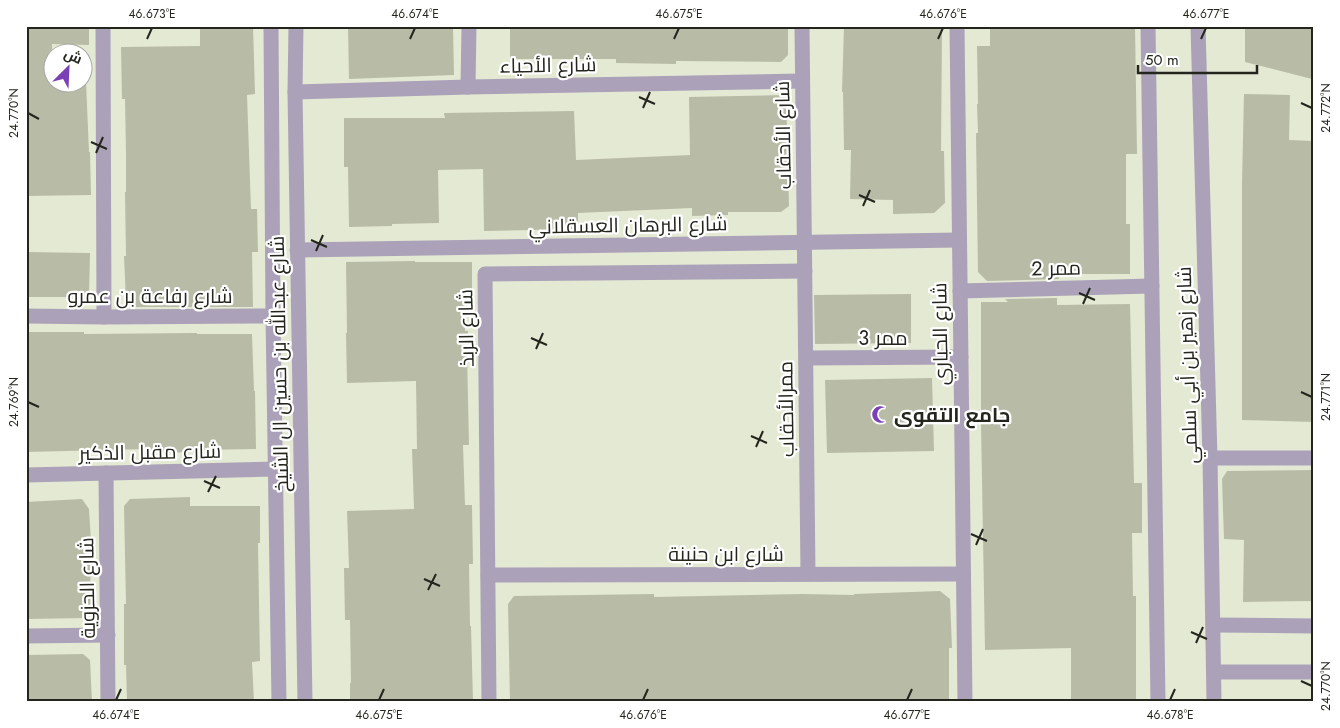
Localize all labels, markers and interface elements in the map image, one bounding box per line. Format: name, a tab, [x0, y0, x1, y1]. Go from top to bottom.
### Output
text: 46.673°E	[128, 5, 176, 23]
text: 46.674°E	[391, 5, 439, 23]
text: 46.675°E	[655, 5, 703, 23]
text: 46.676°E	[919, 5, 967, 23]
text: 46.677°E	[1183, 5, 1229, 23]
north arrow	[42, 42, 92, 92]
scale bar	[1138, 42, 1256, 74]
text: ش	[61, 43, 86, 69]
text: 50 m	[1145, 49, 1179, 71]
street label: شارع الأحياء	[499, 50, 597, 81]
street label: شارع الأحقاب	[768, 80, 799, 190]
text: 24.772°N	[1317, 83, 1335, 133]
text: 24.770°N	[5, 88, 23, 138]
street label: شارع البرهان العسقلاني	[528, 209, 728, 243]
street label: شارع عبدالله بن حسين ال الشيخ	[263, 236, 296, 492]
street label: ممر 2	[1031, 254, 1081, 283]
street label: شارع زهير بن أبي سلمي	[1170, 266, 1206, 464]
street label: شارع رفاعة بن عمرو	[68, 282, 233, 311]
street label: شارع الحباري	[925, 282, 957, 386]
street label: شارع الربذ	[451, 289, 482, 367]
street label: ممر 3	[858, 324, 908, 353]
street label: ممرالأحقاب	[771, 361, 802, 457]
text: 24.771°N	[1317, 373, 1335, 421]
text: 24.769°N	[5, 377, 23, 427]
place label: جامع التقوى	[894, 401, 1010, 430]
mosque icon: جامع التقوى	[870, 405, 890, 425]
street label: شارع مقبل الذكير	[78, 437, 221, 468]
street label: شارع الحزوية	[72, 537, 103, 639]
street label: شارع ابن حنينة	[668, 540, 784, 569]
text: 24.770°N	[1317, 661, 1335, 711]
text: 46.674°E	[92, 706, 140, 724]
text: 46.675°E	[355, 706, 403, 724]
text: 46.676°E	[619, 706, 667, 724]
text: 46.677°E	[884, 706, 930, 724]
text: 46.678°E	[1146, 706, 1194, 724]

